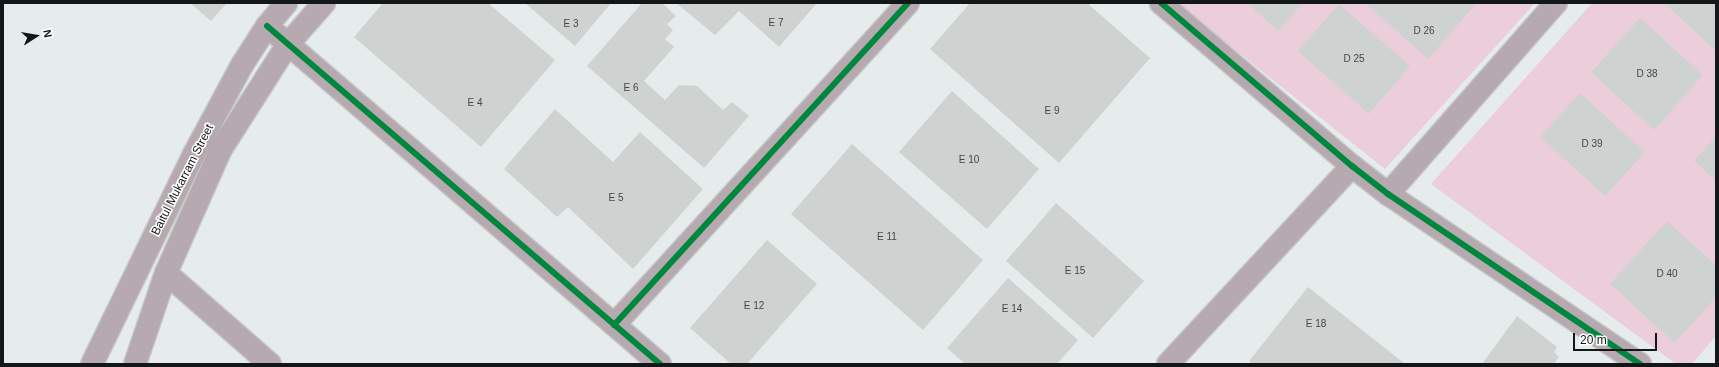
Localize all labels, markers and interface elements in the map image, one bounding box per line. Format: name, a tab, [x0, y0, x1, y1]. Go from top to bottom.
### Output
north arrow	[16, 16, 56, 56]
house number: E 7	[768, 17, 784, 29]
house number: E 3	[563, 18, 579, 30]
house number: D 26	[1413, 25, 1435, 37]
text: N	[41, 28, 54, 39]
house number: D 25	[1343, 53, 1365, 65]
house number: D 38	[1636, 68, 1658, 80]
house number: E 6	[623, 82, 639, 94]
house number: E 4	[467, 97, 483, 109]
house number: E 9	[1044, 105, 1060, 117]
street label: Baitul Mukarram Street	[149, 122, 217, 238]
house number: D 39	[1581, 138, 1603, 150]
house number: E 10	[959, 154, 979, 166]
house number: E 5	[608, 192, 624, 204]
house number: E 11	[877, 231, 897, 243]
house number: E 15	[1065, 265, 1085, 277]
house number: D 40	[1656, 268, 1678, 280]
house number: E 12	[744, 300, 764, 312]
house number: E 14	[1002, 303, 1022, 315]
house number: E 18	[1306, 318, 1326, 330]
scale bar	[1575, 325, 1659, 351]
text: 20 m	[1580, 333, 1607, 347]

